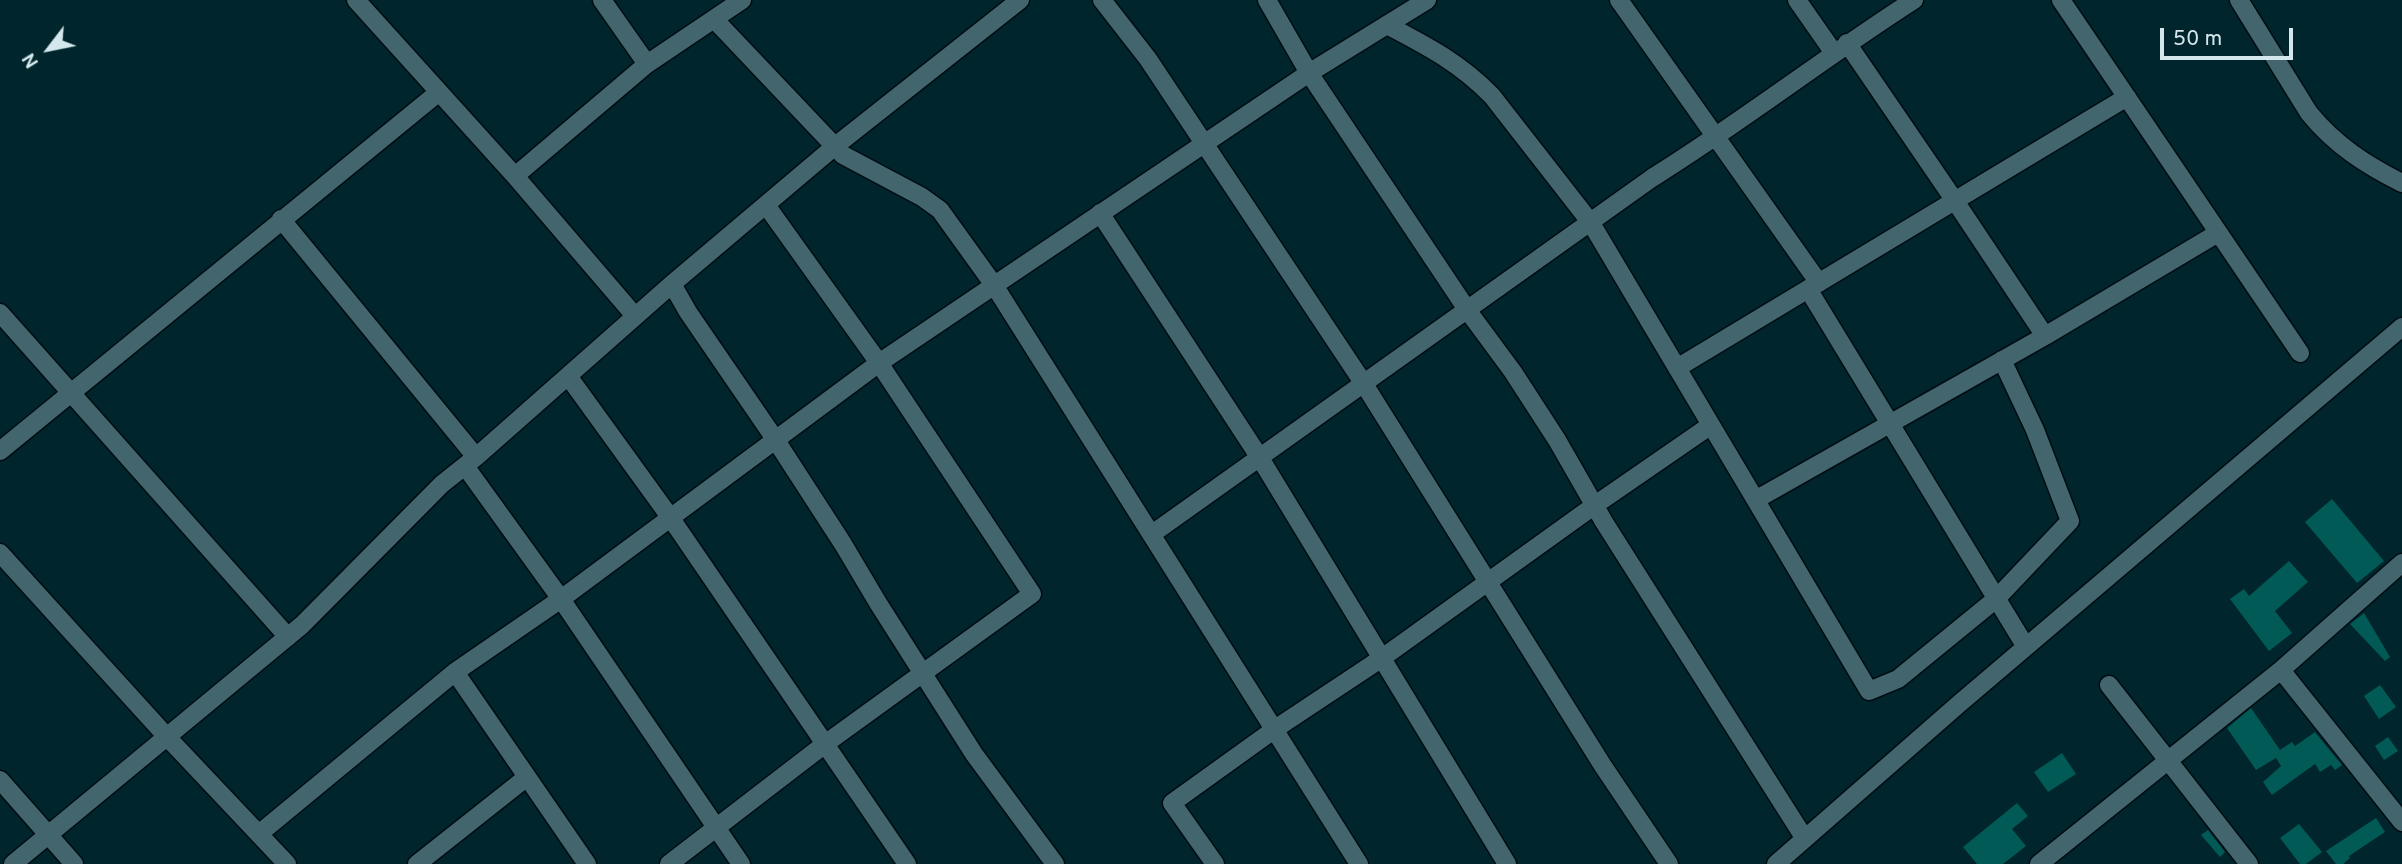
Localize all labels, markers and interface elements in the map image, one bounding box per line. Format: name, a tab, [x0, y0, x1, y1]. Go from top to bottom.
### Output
north arrow	[14, 14, 84, 84]
scale bar	[2164, 14, 2297, 58]
text: 50 m	[2173, 26, 2222, 53]
text: N	[17, 48, 45, 72]

